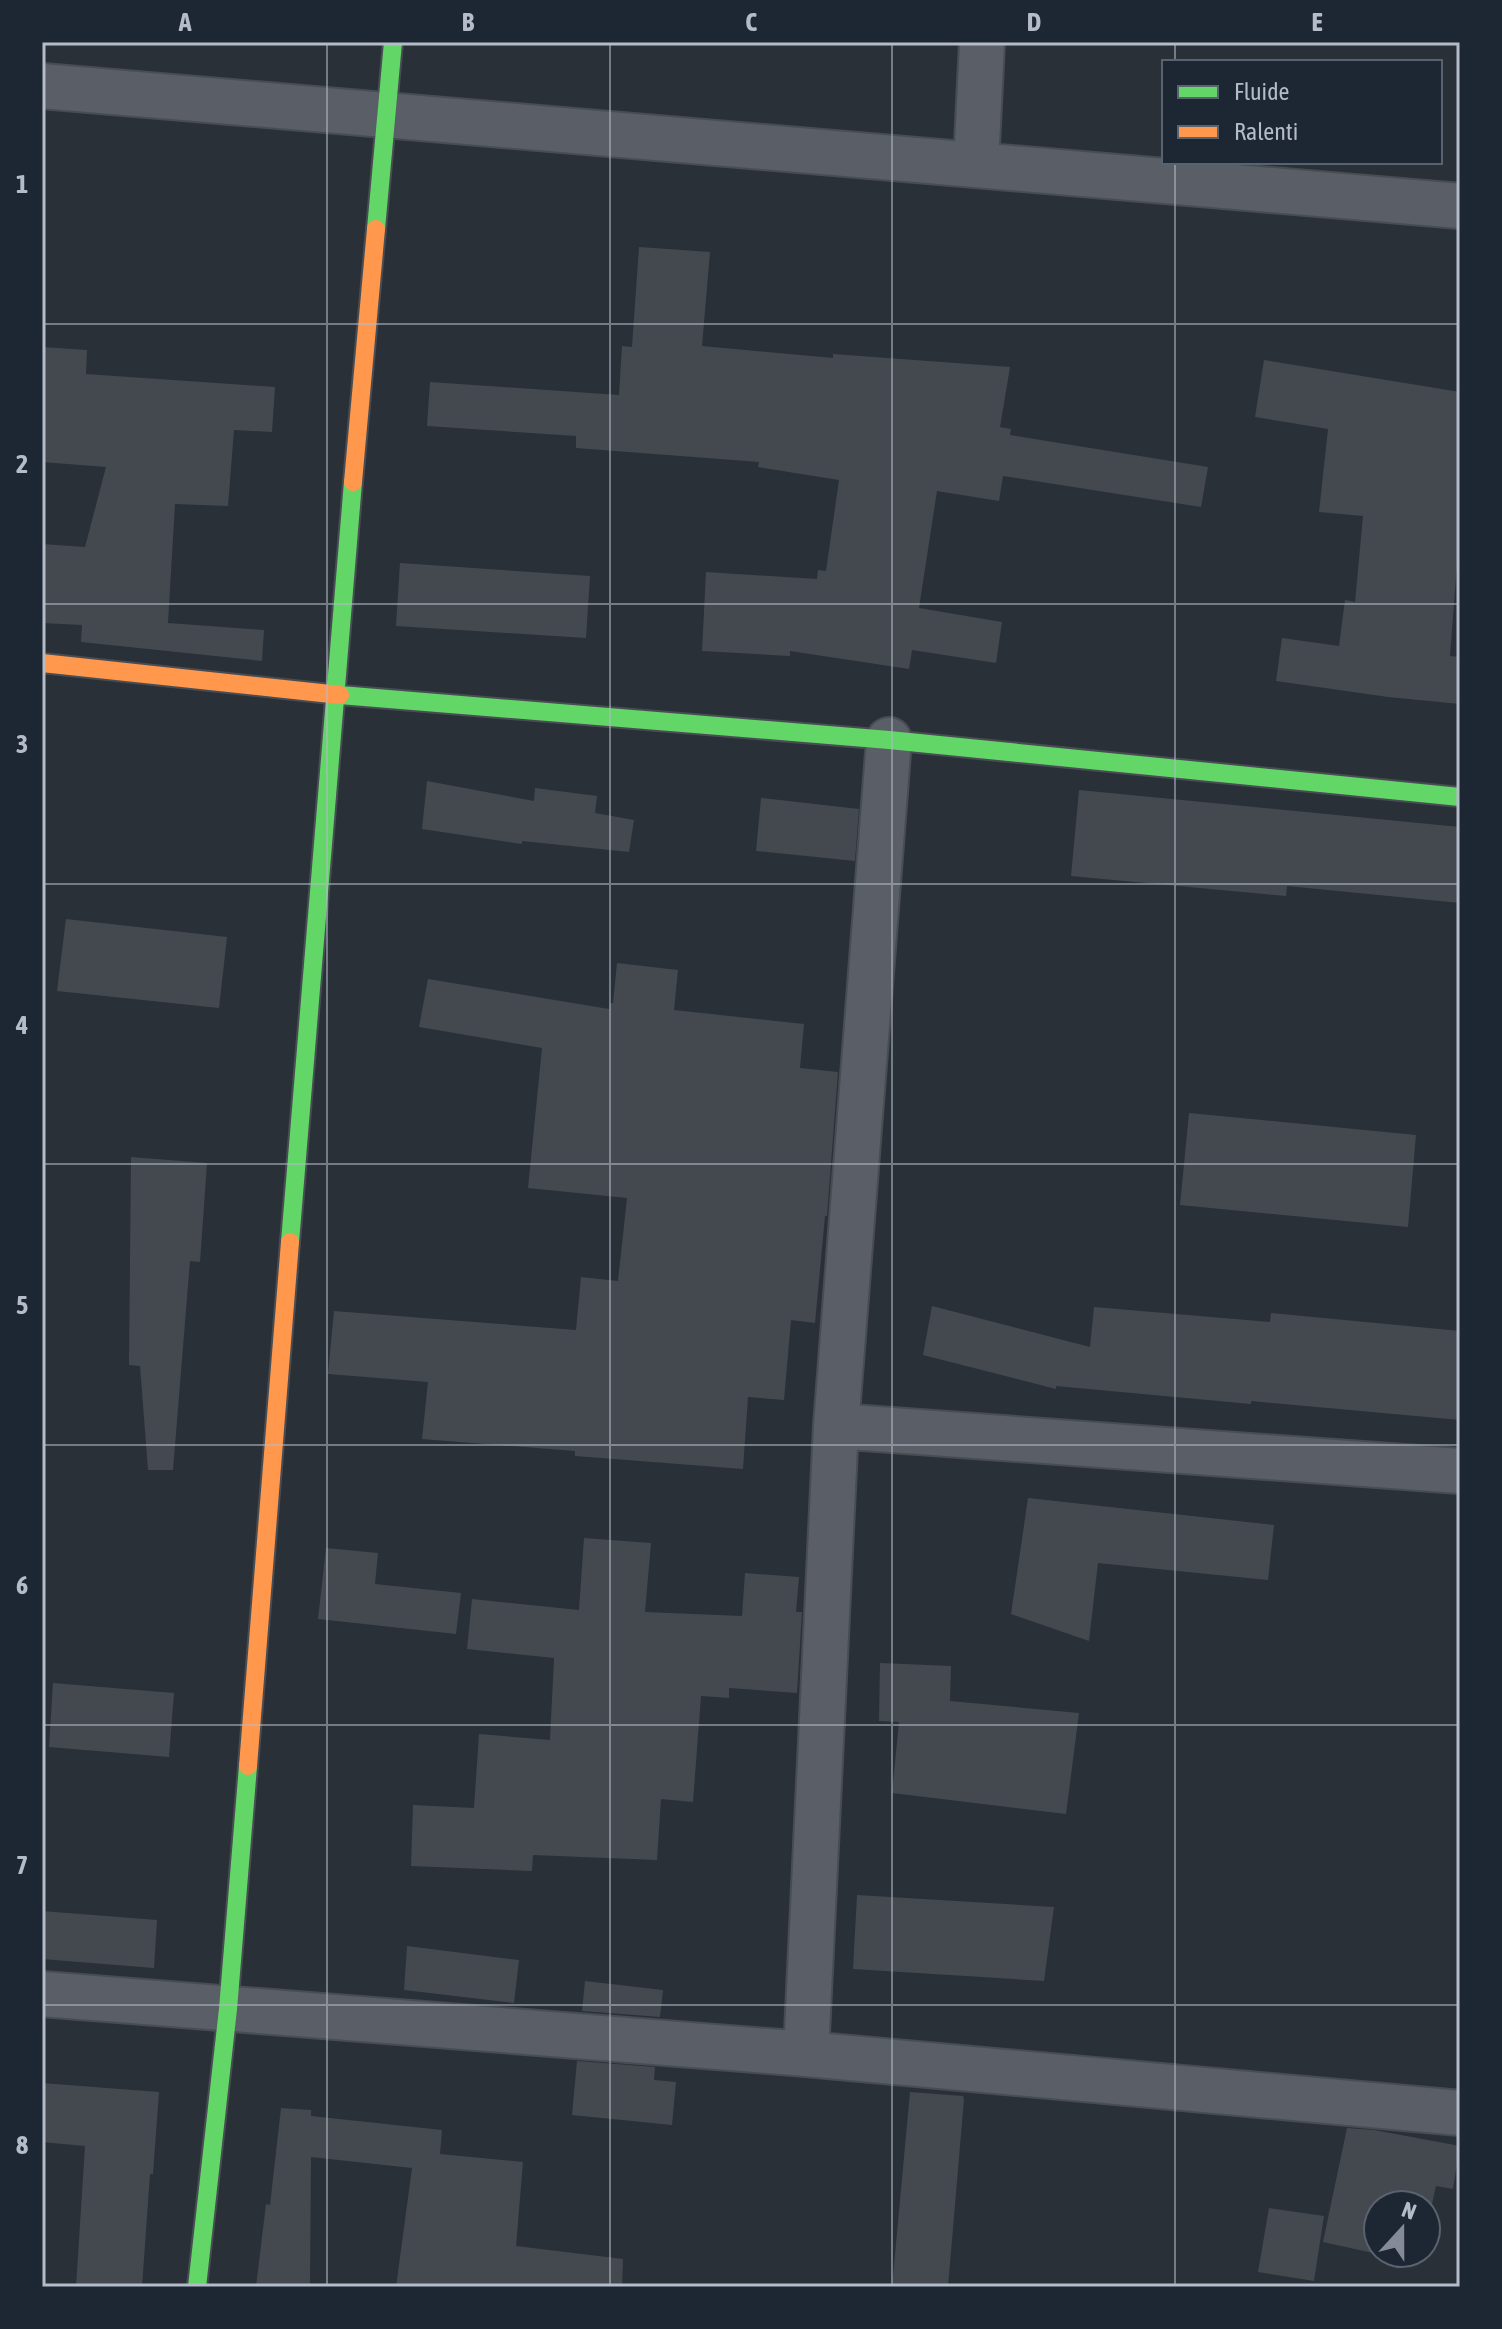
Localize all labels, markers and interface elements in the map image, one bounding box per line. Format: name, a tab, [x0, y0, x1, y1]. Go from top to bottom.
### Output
text: A	[178, 7, 192, 37]
text: B	[462, 7, 475, 37]
text: C	[745, 7, 757, 37]
text: D	[1027, 7, 1041, 37]
text: E	[1311, 7, 1323, 37]
legend	[1162, 60, 1442, 164]
text: Fluide	[1234, 78, 1289, 105]
text: Ralenti	[1234, 118, 1298, 145]
text: 1	[16, 169, 28, 199]
text: 2	[16, 449, 28, 479]
text: 3	[16, 729, 28, 759]
text: 4	[15, 1010, 28, 1040]
text: 5	[16, 1290, 28, 1320]
text: 6	[16, 1570, 28, 1600]
text: 7	[16, 1850, 28, 1880]
text: 8	[16, 2130, 28, 2160]
north arrow	[1362, 2189, 1442, 2269]
text: N	[1398, 2196, 1420, 2225]

